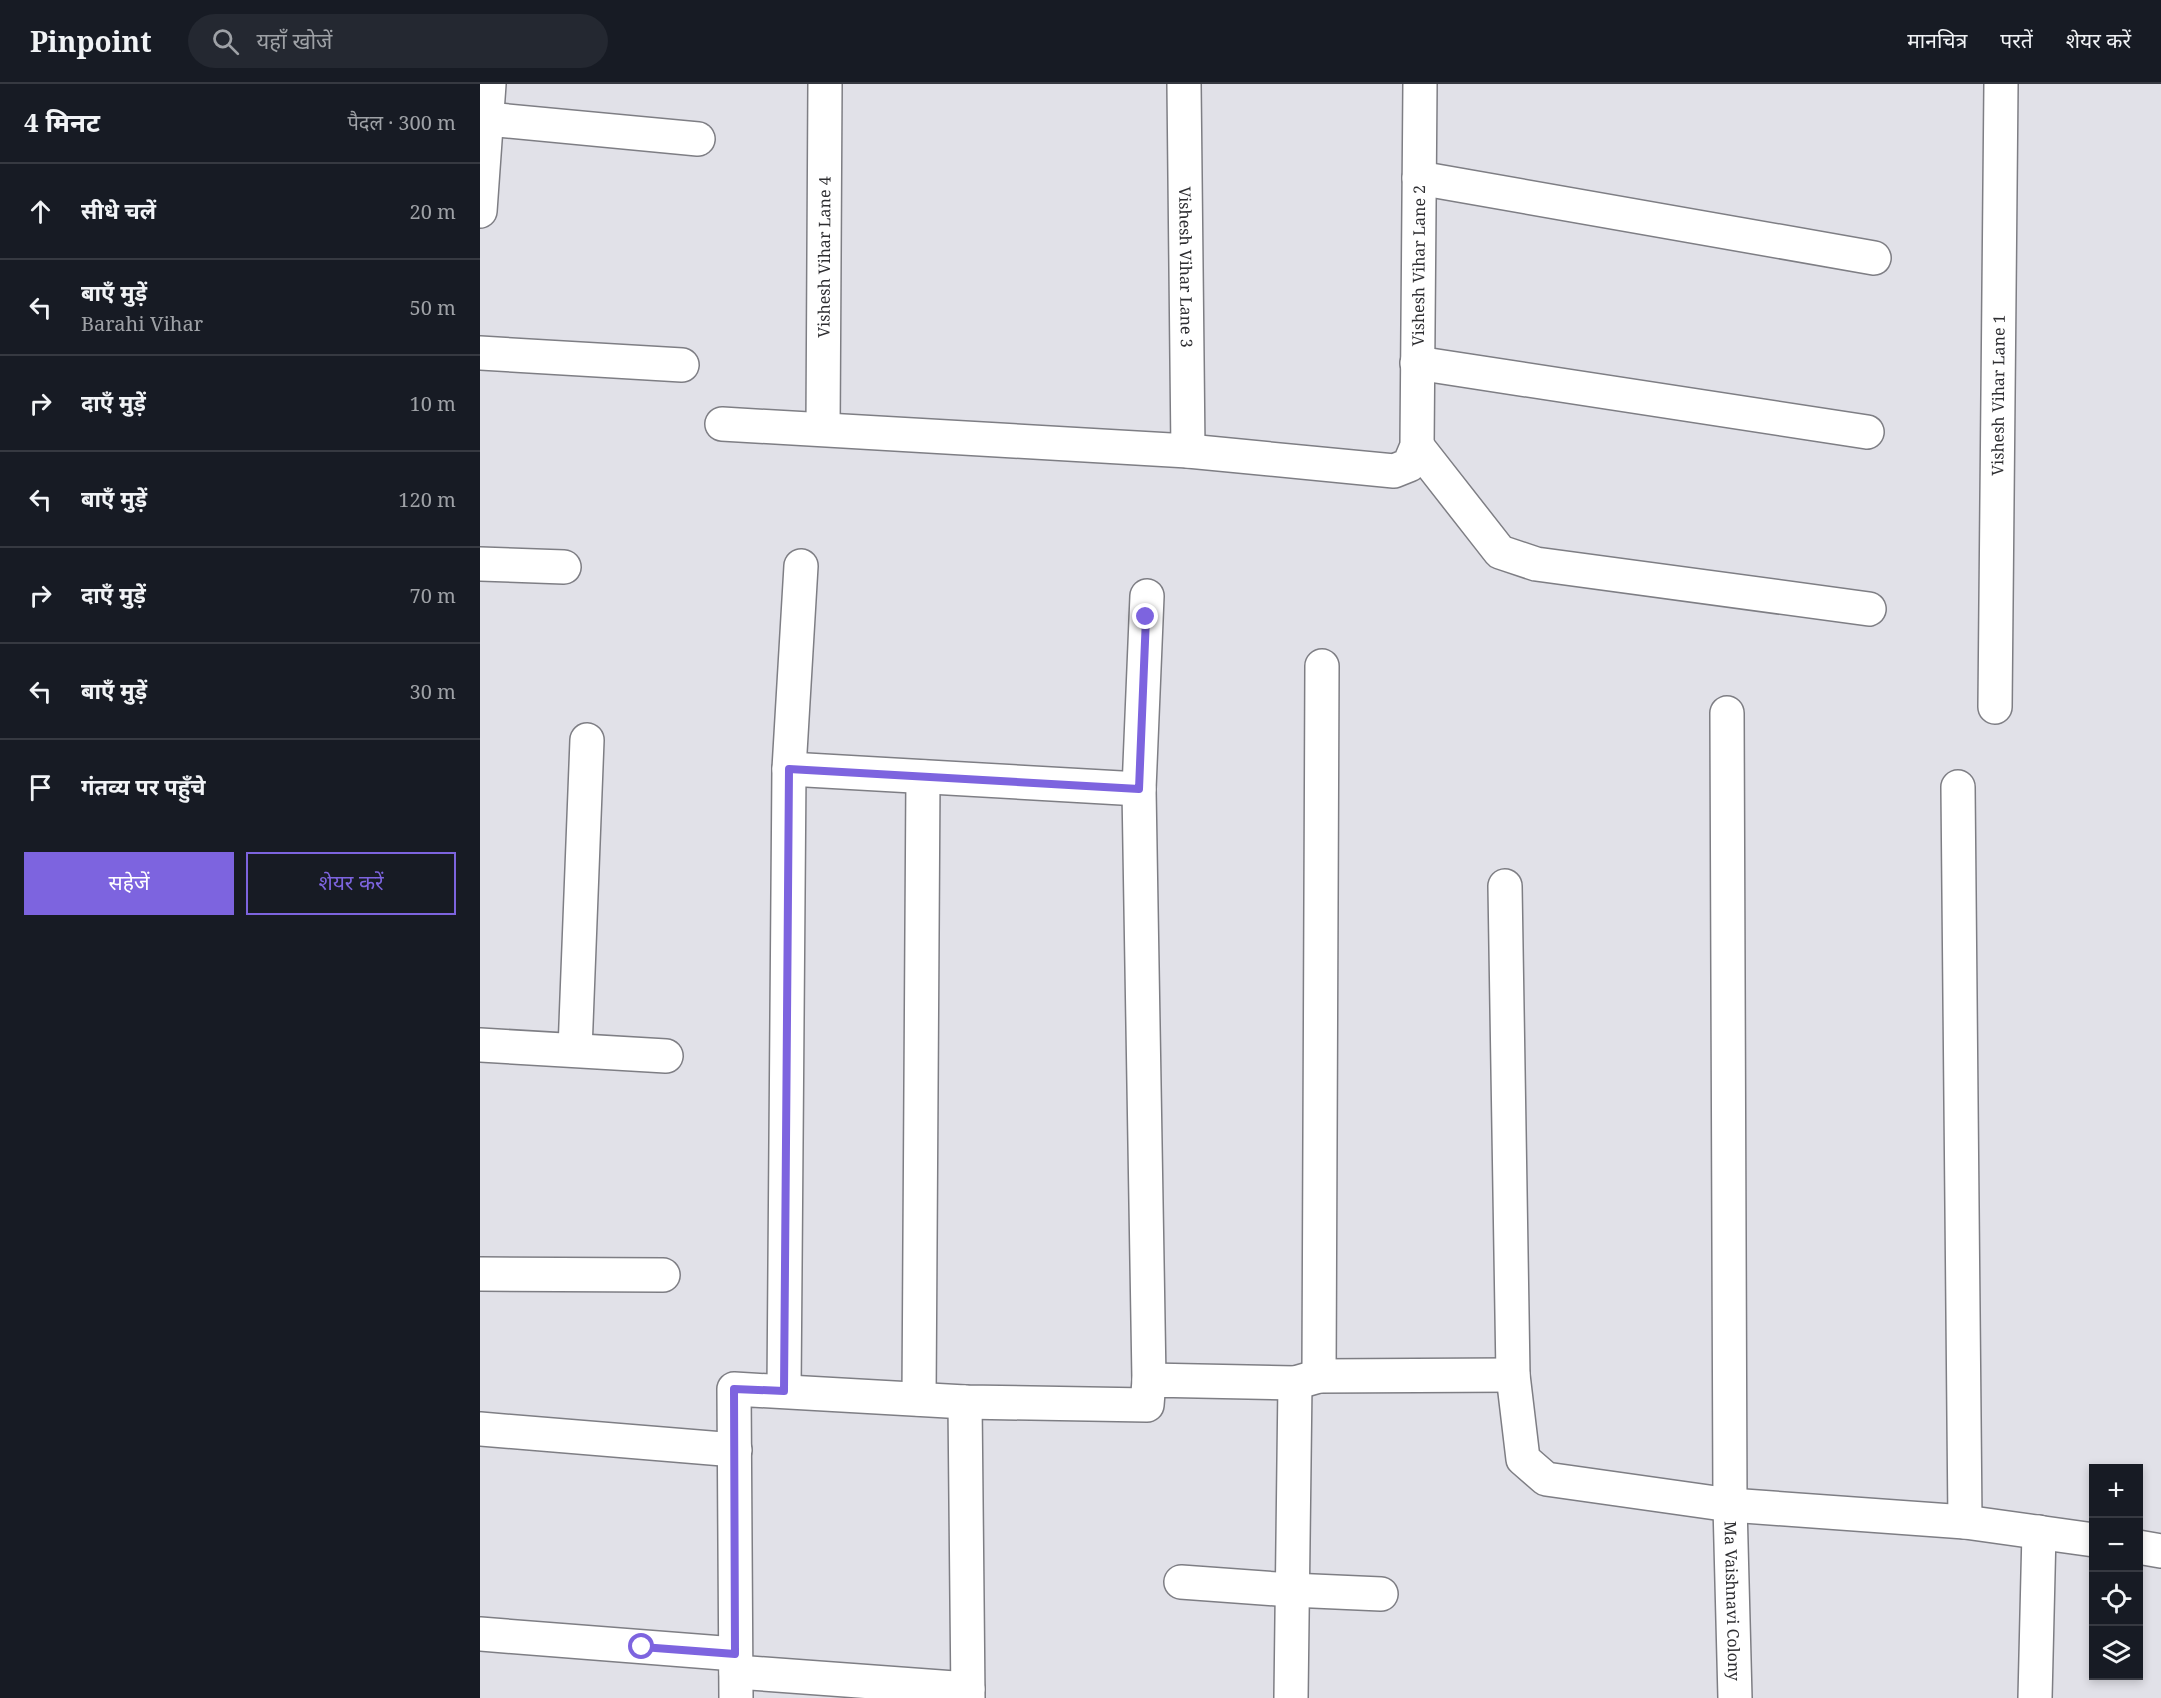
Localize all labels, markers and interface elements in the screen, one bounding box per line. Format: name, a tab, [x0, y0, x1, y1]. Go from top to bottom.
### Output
search box	[188, 14, 608, 68]
text: Pinpoint	[30, 22, 152, 60]
icon: search	[209, 25, 242, 58]
text: यहाँ खोजें	[257, 25, 332, 55]
text: मानचित्र	[1907, 26, 1967, 54]
text: परतें	[2000, 26, 2033, 54]
text: शेयर करें	[2066, 26, 2131, 54]
text: 4 मिनट	[24, 104, 100, 140]
text: पैदल · 300 m	[347, 109, 456, 136]
street label: Vishesh Vihar Lane 4	[813, 176, 835, 338]
street label: Vishesh Vihar Lane 2	[1407, 185, 1430, 346]
street label: Vishesh Vihar Lane 3	[1174, 186, 1198, 348]
icon: ahead	[24, 195, 57, 228]
text: सीधे चलें	[81, 195, 156, 225]
text: 20 m	[410, 198, 456, 225]
text: बाएँ मुड़ें	[81, 277, 147, 307]
icon: left	[24, 291, 57, 324]
text: 50 m	[410, 294, 456, 321]
text: Barahi Vihar	[81, 310, 203, 337]
street label: Vishesh Vihar Lane 1	[1986, 314, 2010, 476]
icon: right	[24, 387, 57, 420]
text: दाएँ मुड़ें	[81, 387, 146, 417]
text: 10 m	[410, 390, 456, 417]
icon: left	[24, 483, 57, 516]
text: बाएँ मुड़ें	[81, 483, 147, 513]
text: 120 m	[398, 486, 456, 513]
icon: right	[24, 579, 57, 612]
text: दाएँ मुड़ें	[81, 579, 146, 609]
text: 70 m	[410, 582, 456, 609]
route end	[1132, 603, 1158, 629]
icon: left	[24, 675, 57, 708]
text: बाएँ मुड़ें	[81, 675, 147, 705]
text: 30 m	[410, 678, 456, 705]
icon: arrive	[24, 771, 57, 804]
text: गंतव्य पर पहुँचे	[81, 771, 206, 801]
button: सहेजें	[24, 852, 234, 915]
button: शेयर करें	[246, 852, 456, 915]
map controls	[2089, 1464, 2143, 1680]
button: +	[2089, 1464, 2143, 1518]
button: −	[2089, 1518, 2143, 1572]
street label: Ma Vaishnavi Colony	[1719, 1521, 1746, 1682]
button: locate	[2089, 1572, 2143, 1626]
button: layers	[2089, 1626, 2143, 1680]
route start	[628, 1633, 654, 1659]

